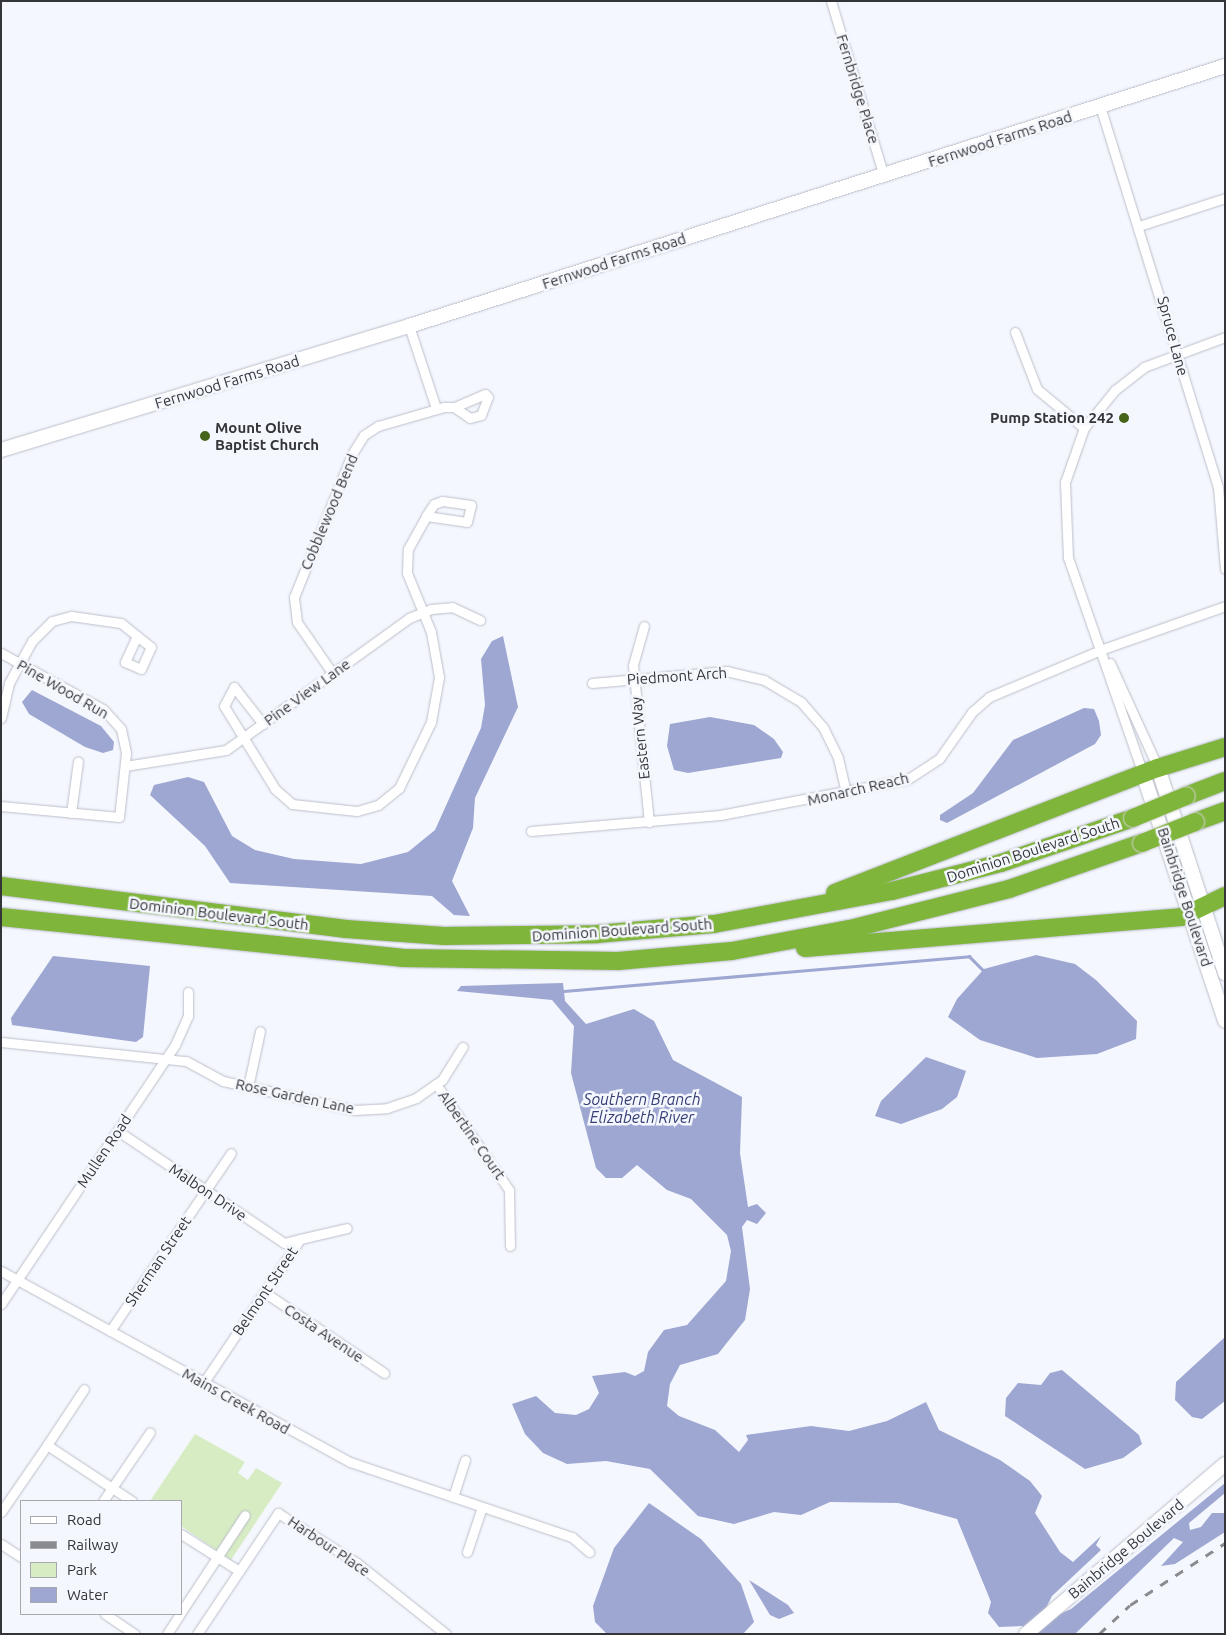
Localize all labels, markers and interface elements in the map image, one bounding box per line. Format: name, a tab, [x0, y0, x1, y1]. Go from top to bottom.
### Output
street label: Fernbridge Place	[833, 32, 883, 146]
street label: Fernwood Farms Road	[926, 107, 1074, 171]
street label: Fernwood Farms Road	[540, 229, 688, 293]
street label: Spruce Lane	[1154, 294, 1192, 378]
street label: Fernwood Farms Road	[153, 351, 301, 413]
place label: Pump Station 242	[990, 409, 1114, 427]
marker: Pump Station 242	[1118, 412, 1130, 424]
place label: Mount Olive Baptist Church	[215, 418, 319, 453]
marker: Mount Olive Baptist Church	[199, 430, 211, 442]
street label: Cobblewood Bend	[296, 451, 362, 573]
street label: Pine View Lane	[260, 655, 354, 729]
street label: Pine Wood Run	[14, 656, 112, 722]
street label: Piedmont Arch	[626, 664, 728, 688]
street label: Eastern Way	[627, 696, 653, 780]
street label: Monarch Reach	[806, 769, 910, 809]
street label: Dominion Boulevard South	[944, 814, 1122, 886]
street label: Bainbridge Boulevard	[1154, 825, 1216, 969]
street label: Dominion Boulevard South	[128, 894, 310, 934]
street label: Dominion Boulevard South	[531, 915, 713, 945]
street label: Rose Garden Lane	[234, 1075, 356, 1117]
street label: Albertine Court	[435, 1087, 509, 1183]
water label: Southern Branch Elizabeth River	[583, 1089, 701, 1127]
street label: Mullen Road	[73, 1111, 135, 1191]
street label: Malbon Drive	[166, 1159, 250, 1225]
street label: Sherman Street	[121, 1212, 195, 1310]
street label: Belmont Street	[229, 1243, 301, 1339]
street label: Costa Avenue	[281, 1300, 367, 1366]
street label: Mains Creek Road	[179, 1364, 293, 1438]
street label: Bainbridge Boulevard	[1065, 1495, 1187, 1603]
legend	[20, 1500, 182, 1615]
text: Road	[67, 1511, 102, 1528]
street label: Harbour Place	[285, 1512, 373, 1580]
text: Railway	[67, 1536, 118, 1553]
text: Park	[67, 1561, 97, 1578]
text: Water	[67, 1586, 108, 1603]

